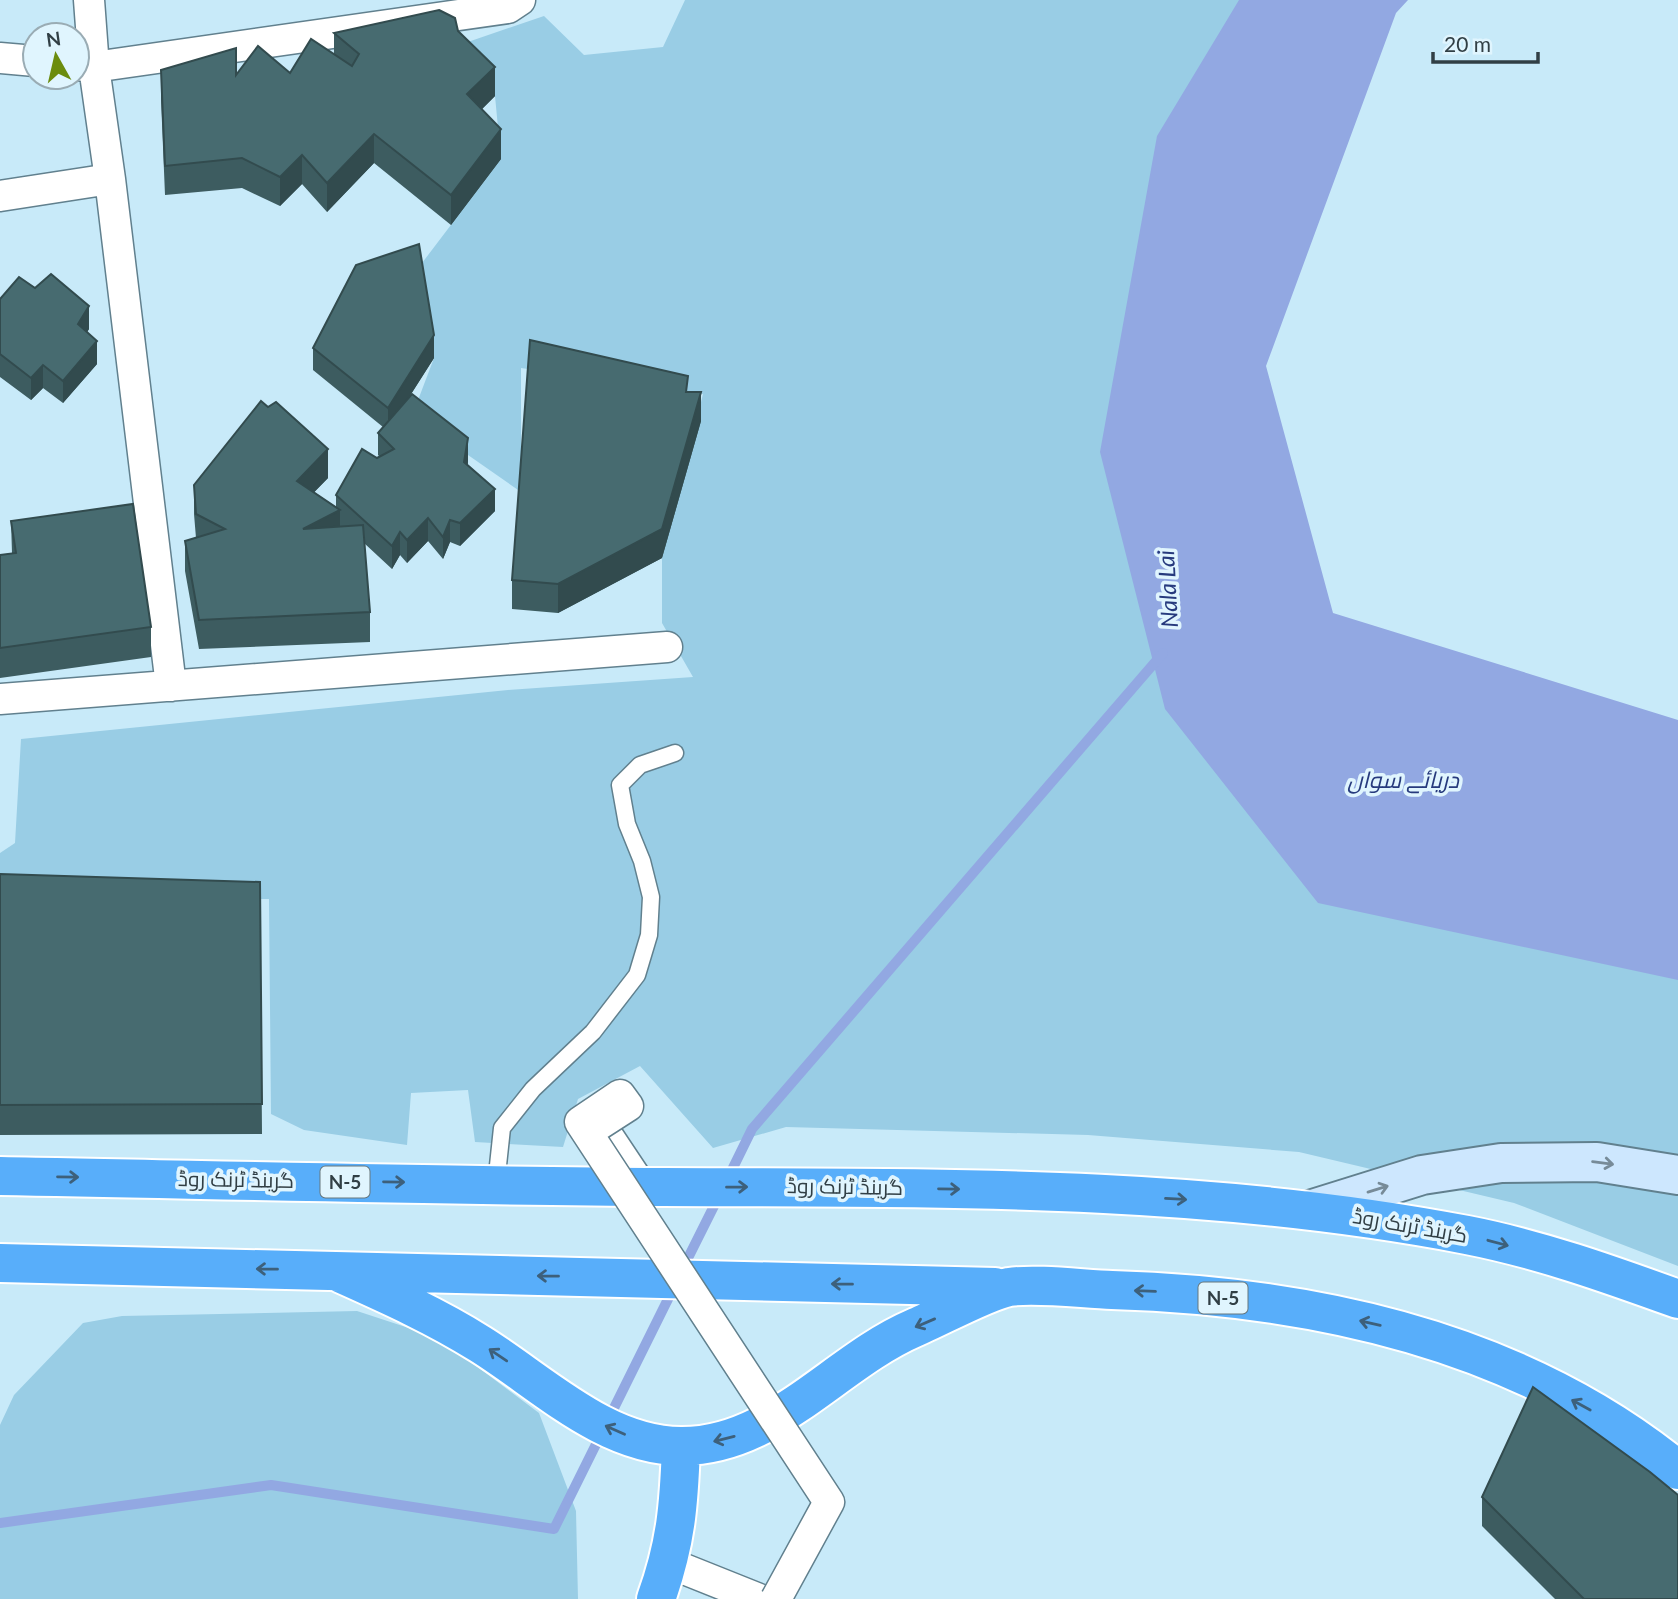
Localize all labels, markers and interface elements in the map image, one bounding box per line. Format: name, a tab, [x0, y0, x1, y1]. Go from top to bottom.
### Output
north arrow	[21, 21, 91, 91]
scale bar	[1433, 21, 1538, 65]
text: N	[45, 26, 62, 51]
text: 20 m	[1444, 31, 1491, 56]
water label: Nala Lai	[1151, 550, 1183, 629]
water label: دریائے سواں	[1347, 765, 1460, 794]
one-way arrow	[1591, 1157, 1614, 1170]
street label: گرینڈ ٹرنک روڈ	[178, 1165, 294, 1193]
road number: N-5	[320, 1166, 370, 1198]
one-way arrow	[56, 1170, 79, 1184]
street label: گرینڈ ٹرنک روڈ	[787, 1172, 903, 1200]
one-way arrow	[382, 1176, 405, 1189]
one-way arrow	[725, 1180, 748, 1194]
one-way arrow	[937, 1182, 960, 1196]
one-way arrow	[1367, 1182, 1389, 1194]
one-way arrow	[1165, 1192, 1188, 1205]
street label: گرینڈ ٹرنک روڈ	[1351, 1202, 1470, 1248]
one-way arrow	[1486, 1237, 1509, 1250]
one-way arrow	[256, 1263, 279, 1276]
one-way arrow	[537, 1269, 560, 1283]
one-way arrow	[831, 1277, 854, 1290]
road number: N-5	[1198, 1282, 1248, 1314]
one-way arrow	[1134, 1284, 1157, 1298]
one-way arrow	[1359, 1316, 1382, 1329]
one-way arrow	[915, 1317, 936, 1330]
one-way arrow	[488, 1348, 508, 1362]
one-way arrow	[1572, 1397, 1592, 1411]
one-way arrow	[605, 1423, 626, 1436]
one-way arrow	[713, 1433, 736, 1446]

